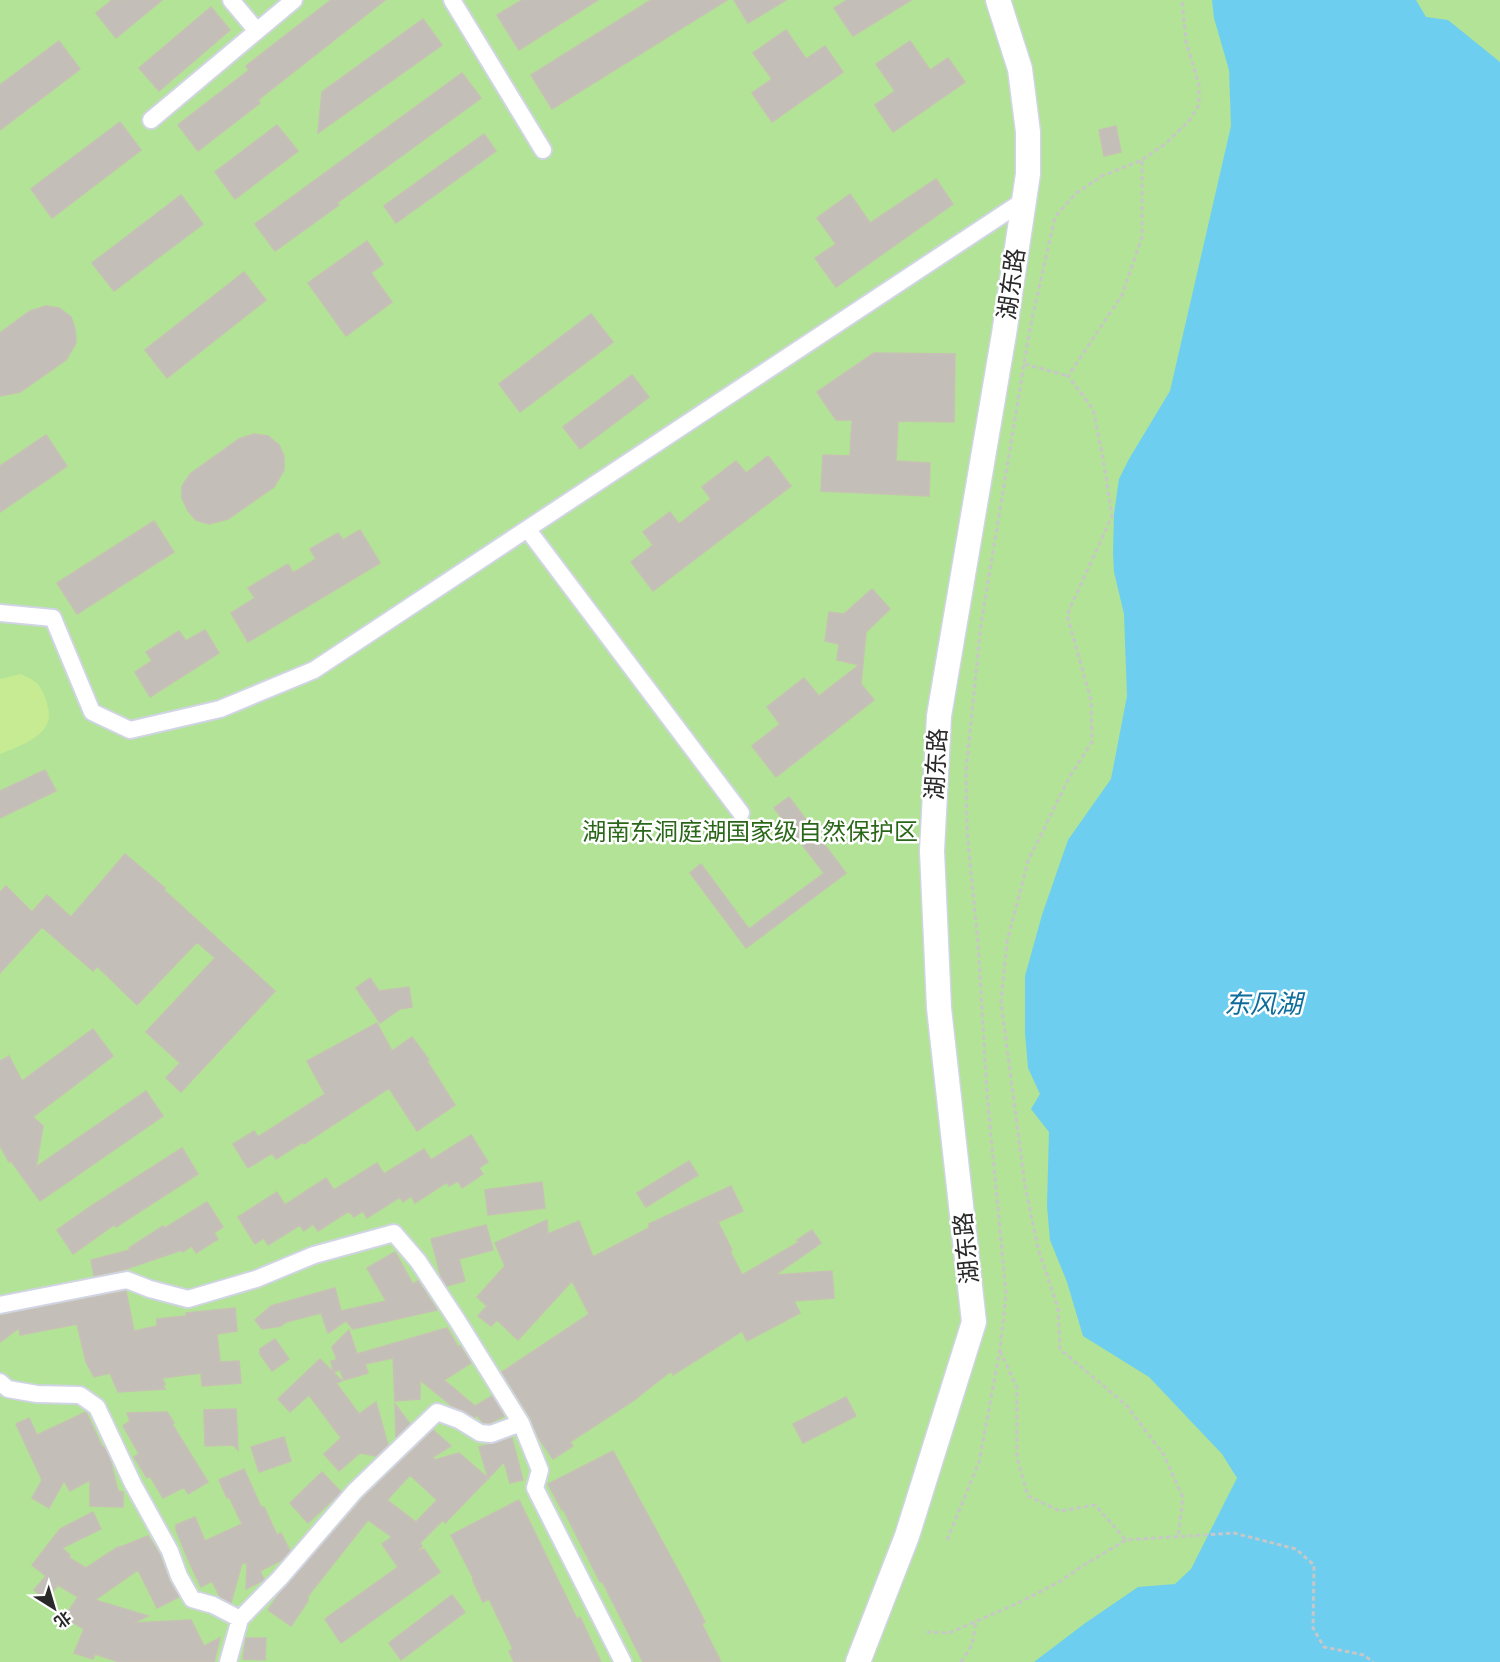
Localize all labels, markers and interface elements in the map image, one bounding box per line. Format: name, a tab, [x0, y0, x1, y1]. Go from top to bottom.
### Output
street label: 湖东路	[989, 246, 1033, 322]
street label: 湖东路	[917, 727, 955, 801]
park label: 湖南东洞庭湖国家级自然保护区	[582, 814, 918, 849]
water label: 东风湖	[1224, 985, 1306, 1023]
street label: 湖东路	[945, 1210, 987, 1286]
north arrow	[24, 1578, 84, 1638]
text: 北	[49, 1606, 76, 1634]

